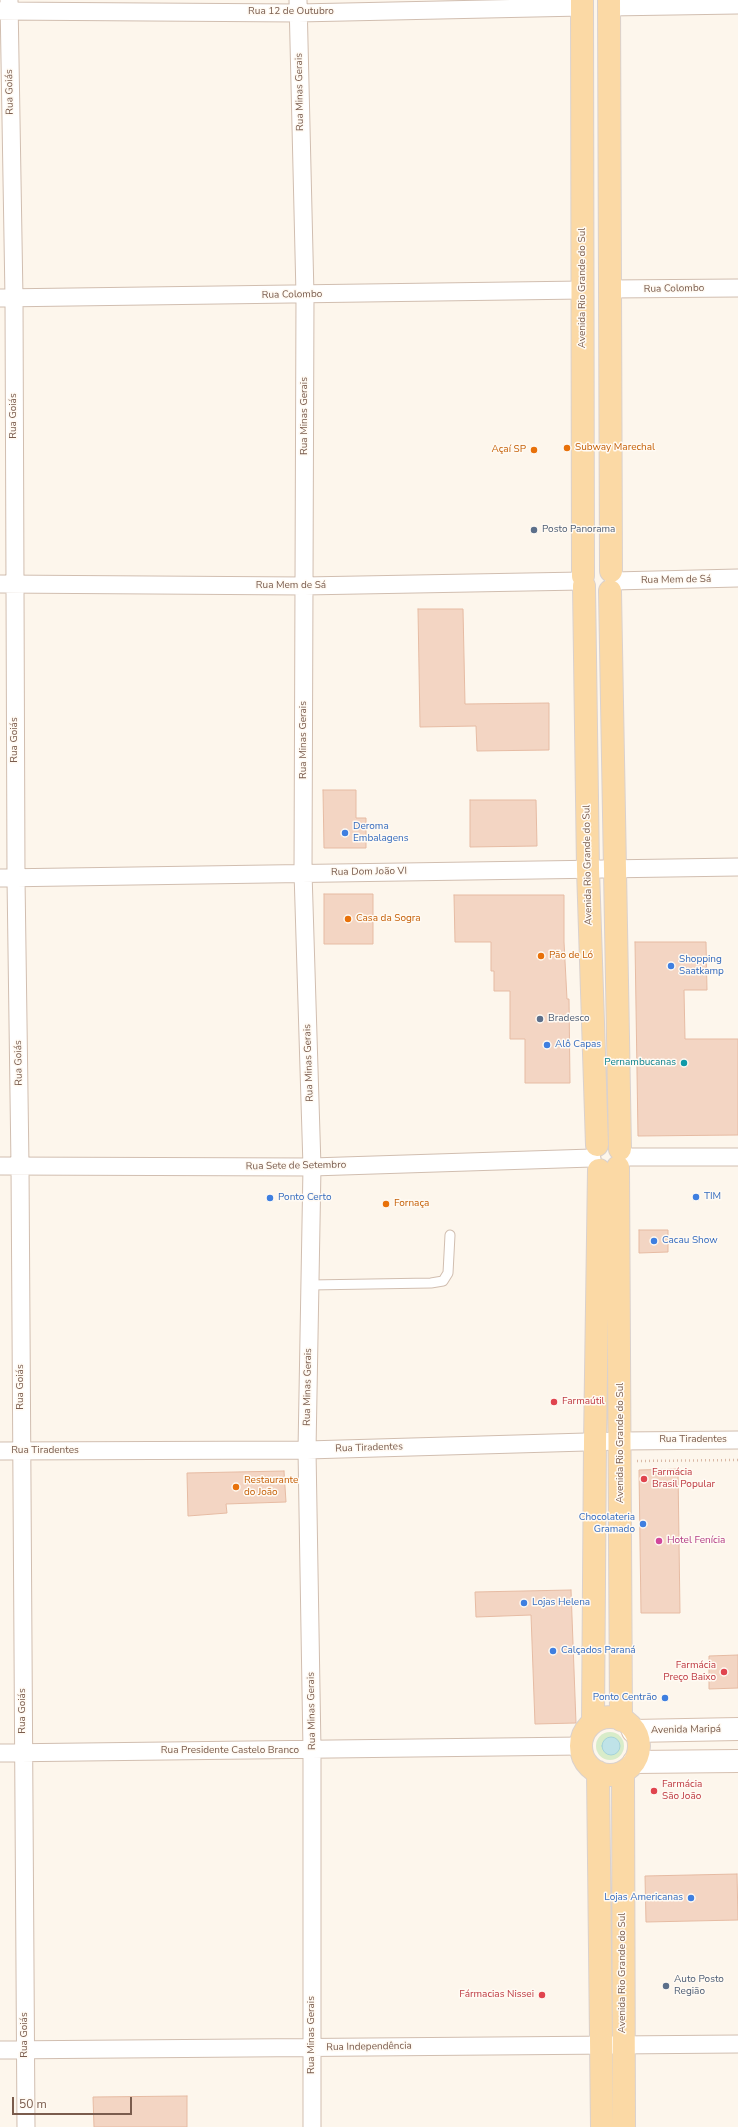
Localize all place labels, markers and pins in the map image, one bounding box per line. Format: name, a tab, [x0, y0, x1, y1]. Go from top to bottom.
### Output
place label: Subway Marechal	[575, 442, 655, 454]
marker: Subway Marechal	[562, 443, 572, 453]
place label: Açaí SP	[492, 444, 526, 456]
marker: Açaí SP	[529, 445, 539, 455]
place label: Posto Panorama	[542, 524, 615, 536]
marker: Posto Panorama	[529, 525, 539, 535]
place label: Deroma Embalagens	[353, 821, 408, 844]
marker: Deroma Embalagens	[340, 828, 350, 838]
place label: Casa da Sogra	[356, 913, 421, 925]
marker: Casa da Sogra	[343, 914, 353, 924]
place label: Pão de Ló	[549, 950, 593, 962]
marker: Pão de Ló	[536, 951, 546, 961]
place label: Shopping Saatkamp	[679, 954, 724, 978]
marker: Shopping Saatkamp	[666, 961, 676, 971]
place label: Bradesco	[548, 1013, 590, 1025]
marker: Bradesco	[535, 1014, 545, 1024]
place label: Alô Capas	[555, 1039, 601, 1051]
marker: Alô Capas	[542, 1040, 552, 1050]
place label: Pernambucanas	[604, 1057, 676, 1069]
marker: Pernambucanas	[679, 1058, 689, 1068]
place label: TIM	[704, 1191, 721, 1203]
place label: Ponto Certo	[278, 1192, 331, 1204]
marker: TIM	[691, 1192, 701, 1202]
marker: Ponto Certo	[265, 1193, 275, 1203]
place label: Fornaça	[394, 1198, 429, 1210]
marker: Fornaça	[381, 1199, 391, 1209]
place label: Cacau Show	[662, 1235, 718, 1247]
marker: Cacau Show	[649, 1236, 659, 1246]
place label: Farmaútil	[562, 1396, 604, 1408]
marker: Farmaútil	[549, 1397, 559, 1407]
place label: Farmácia Brasil Popular	[652, 1467, 715, 1490]
marker: Farmácia Brasil Popular	[639, 1474, 649, 1484]
place label: Restaurante do João	[244, 1475, 298, 1498]
marker: Restaurante do João	[231, 1482, 241, 1492]
place label: Chocolateria Gramado	[579, 1512, 635, 1536]
marker: Chocolateria Gramado	[638, 1519, 648, 1529]
place label: Hotel Fenícia	[667, 1535, 725, 1547]
marker: Hotel Fenícia	[654, 1536, 664, 1546]
place label: Lojas Helena	[532, 1597, 590, 1609]
marker: Lojas Helena	[519, 1598, 529, 1608]
place label: Calçados Paraná	[561, 1645, 636, 1657]
marker: Calçados Paraná	[548, 1646, 558, 1656]
place label: Farmácia Preço Baixo	[663, 1660, 716, 1684]
marker: Farmácia Preço Baixo	[719, 1667, 729, 1677]
place label: Ponto Centrão	[593, 1692, 657, 1704]
marker: Ponto Centrão	[660, 1693, 670, 1703]
place label: Farmácia São João	[662, 1779, 702, 1802]
marker: Farmácia São João	[649, 1786, 659, 1796]
place label: Lojas Americanas	[604, 1892, 683, 1904]
marker: Lojas Americanas	[686, 1893, 696, 1903]
place label: Auto Posto Região	[674, 1974, 724, 1998]
marker: Auto Posto Região	[661, 1981, 671, 1991]
place label: Fármacias Nissei	[459, 1989, 534, 2001]
marker: Fármacias Nissei	[537, 1990, 547, 2000]

